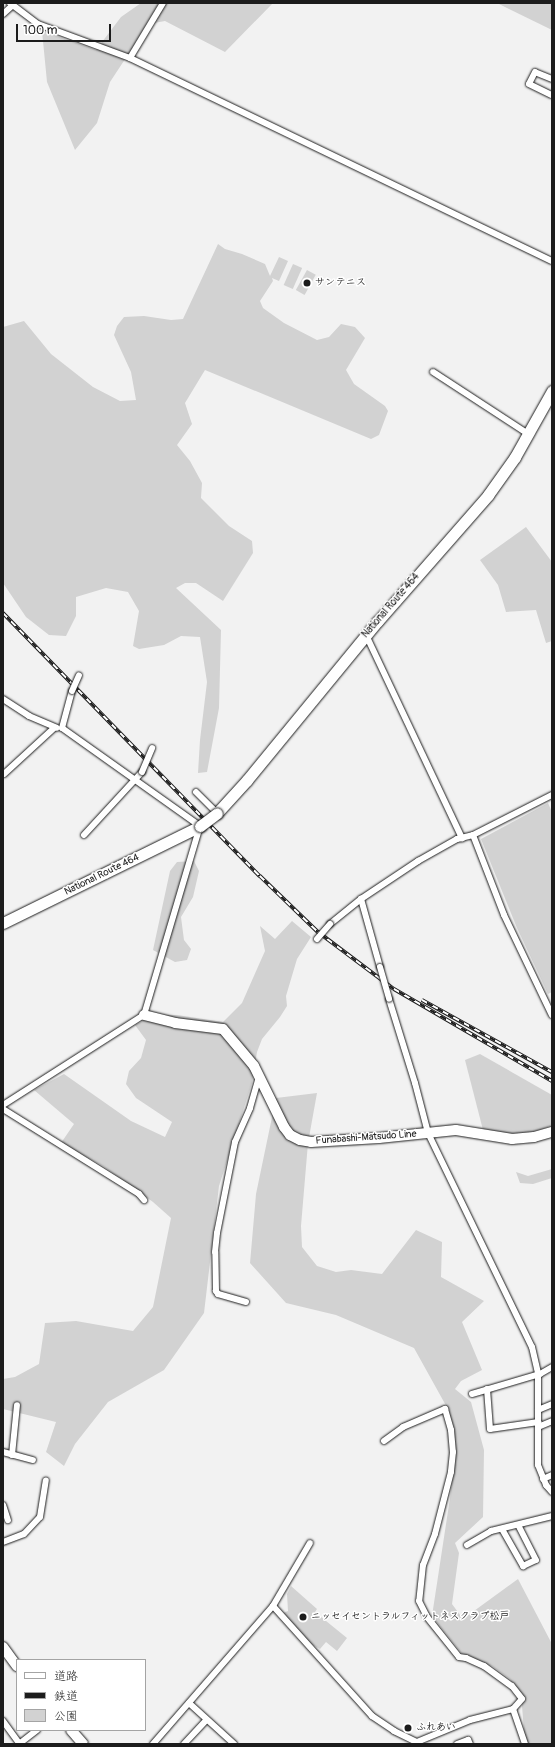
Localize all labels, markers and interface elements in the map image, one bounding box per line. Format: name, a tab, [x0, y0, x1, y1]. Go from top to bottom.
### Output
scale bar	[18, 16, 113, 42]
text: 100 m	[23, 23, 57, 38]
place label: サンテニス	[315, 277, 365, 289]
marker: サンテニス	[302, 278, 312, 288]
street label: National Route 464	[360, 571, 422, 641]
street label: National Route 464	[63, 852, 141, 898]
street label: Funabashi-Matsudo Line	[315, 1128, 417, 1148]
place label: ニッセイセントラルフィットネスクラブ松戸	[311, 1611, 511, 1623]
marker: ニッセイセントラルフィットネスクラブ松戸	[298, 1612, 308, 1622]
legend	[16, 1659, 146, 1731]
text: 道路	[54, 1669, 78, 1684]
text: 鉄道	[54, 1689, 78, 1704]
text: 公園	[54, 1709, 78, 1724]
place label: ふれあい	[416, 1722, 456, 1734]
marker: ふれあい	[403, 1723, 413, 1733]

